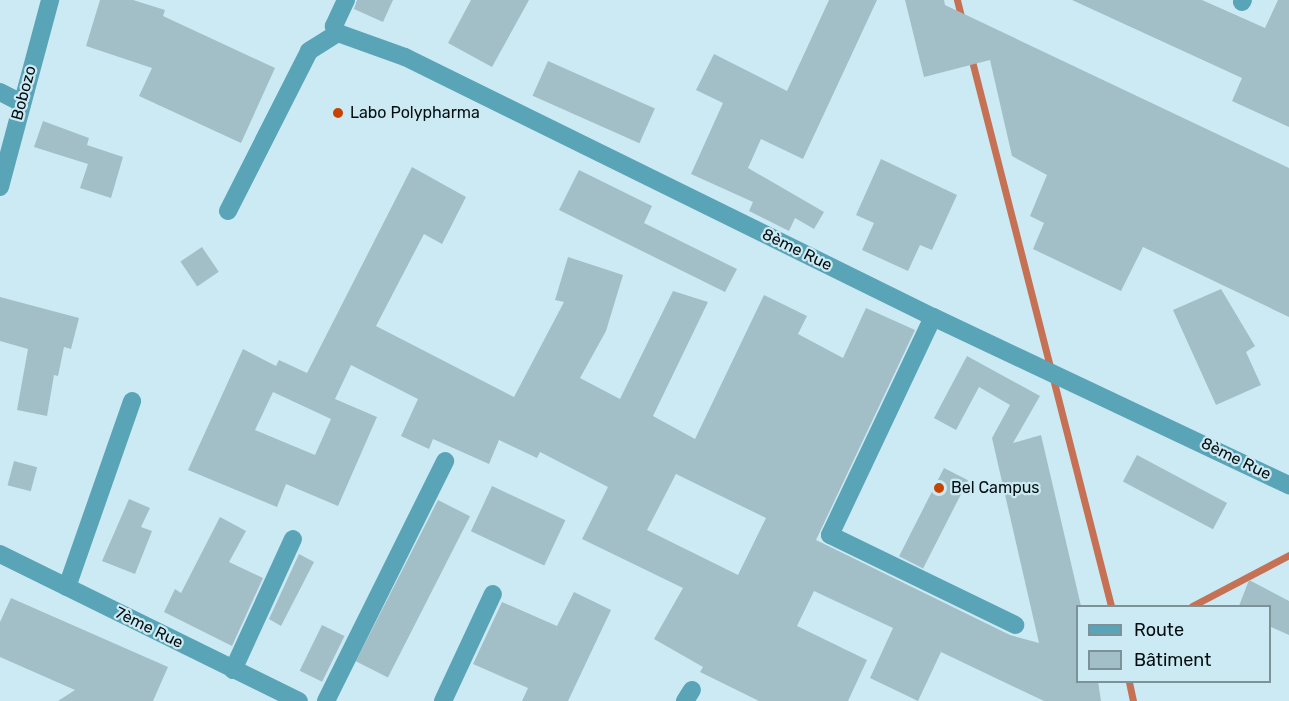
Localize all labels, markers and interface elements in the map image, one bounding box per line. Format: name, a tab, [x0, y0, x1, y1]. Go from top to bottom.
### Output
street label: Bobozo	[8, 64, 40, 122]
place label: Labo Polypharma	[350, 103, 480, 123]
marker: Labo Polypharma	[331, 106, 345, 120]
street label: 8ème Rue	[759, 225, 835, 275]
street label: 8ème Rue	[1198, 434, 1274, 484]
place label: Bel Campus	[951, 478, 1039, 498]
marker: Bel Campus	[932, 481, 946, 495]
street label: 7ème Rue	[112, 603, 186, 653]
legend	[1076, 605, 1271, 683]
text: Route	[1134, 619, 1184, 641]
text: Bâtiment	[1134, 649, 1211, 671]

